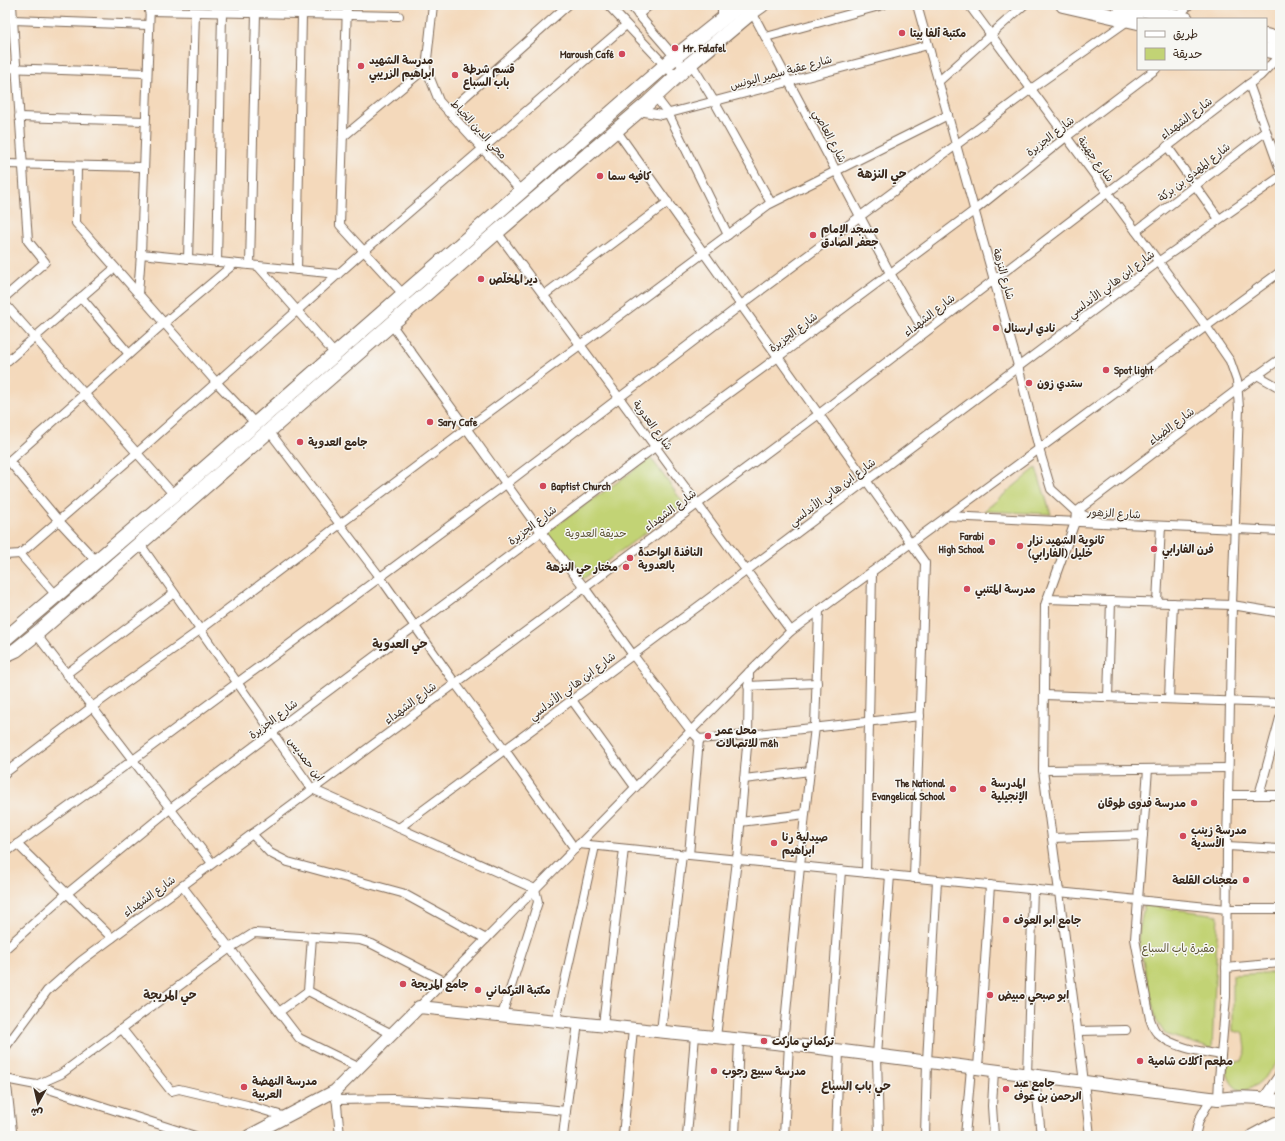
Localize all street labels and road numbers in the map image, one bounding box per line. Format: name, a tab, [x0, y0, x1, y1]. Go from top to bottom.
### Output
street label: شارع عقبة سمير اليونس	[728, 52, 834, 94]
street label: شارع الشهداء	[1157, 94, 1216, 144]
street label: محي الدين الخياط	[445, 96, 510, 165]
street label: شارع العاصي	[807, 107, 850, 167]
street label: شارع الجزيرة	[1023, 113, 1078, 161]
street label: شارع جهينة	[1073, 134, 1117, 186]
street label: شارع المهدي بن بركة	[1155, 139, 1234, 206]
street label: شارع النزهة	[988, 247, 1018, 302]
street label: شارع ابن هاني الأندلسي	[1065, 247, 1160, 324]
street label: شارع الشهداء	[900, 291, 959, 341]
street label: شارع الجزيرة	[766, 309, 821, 356]
street label: شارع العدوية	[629, 397, 676, 454]
street label: شارع الضياء	[1145, 404, 1198, 449]
street label: شارع ابن هاني الأندلسي	[786, 455, 881, 532]
street label: شارع الشهداء	[641, 486, 700, 536]
street label: شارع الجزيرة	[505, 502, 560, 549]
street label: شارع الزهور	[1086, 505, 1141, 523]
street label: شارع ابن هاني الأندلسي	[526, 649, 621, 726]
street label: شارع الشهداء	[381, 679, 440, 729]
street label: شارع الجزيرة	[246, 696, 301, 743]
street label: ابن حمديس	[284, 734, 327, 785]
street label: شارع الشهداء	[120, 872, 179, 921]

